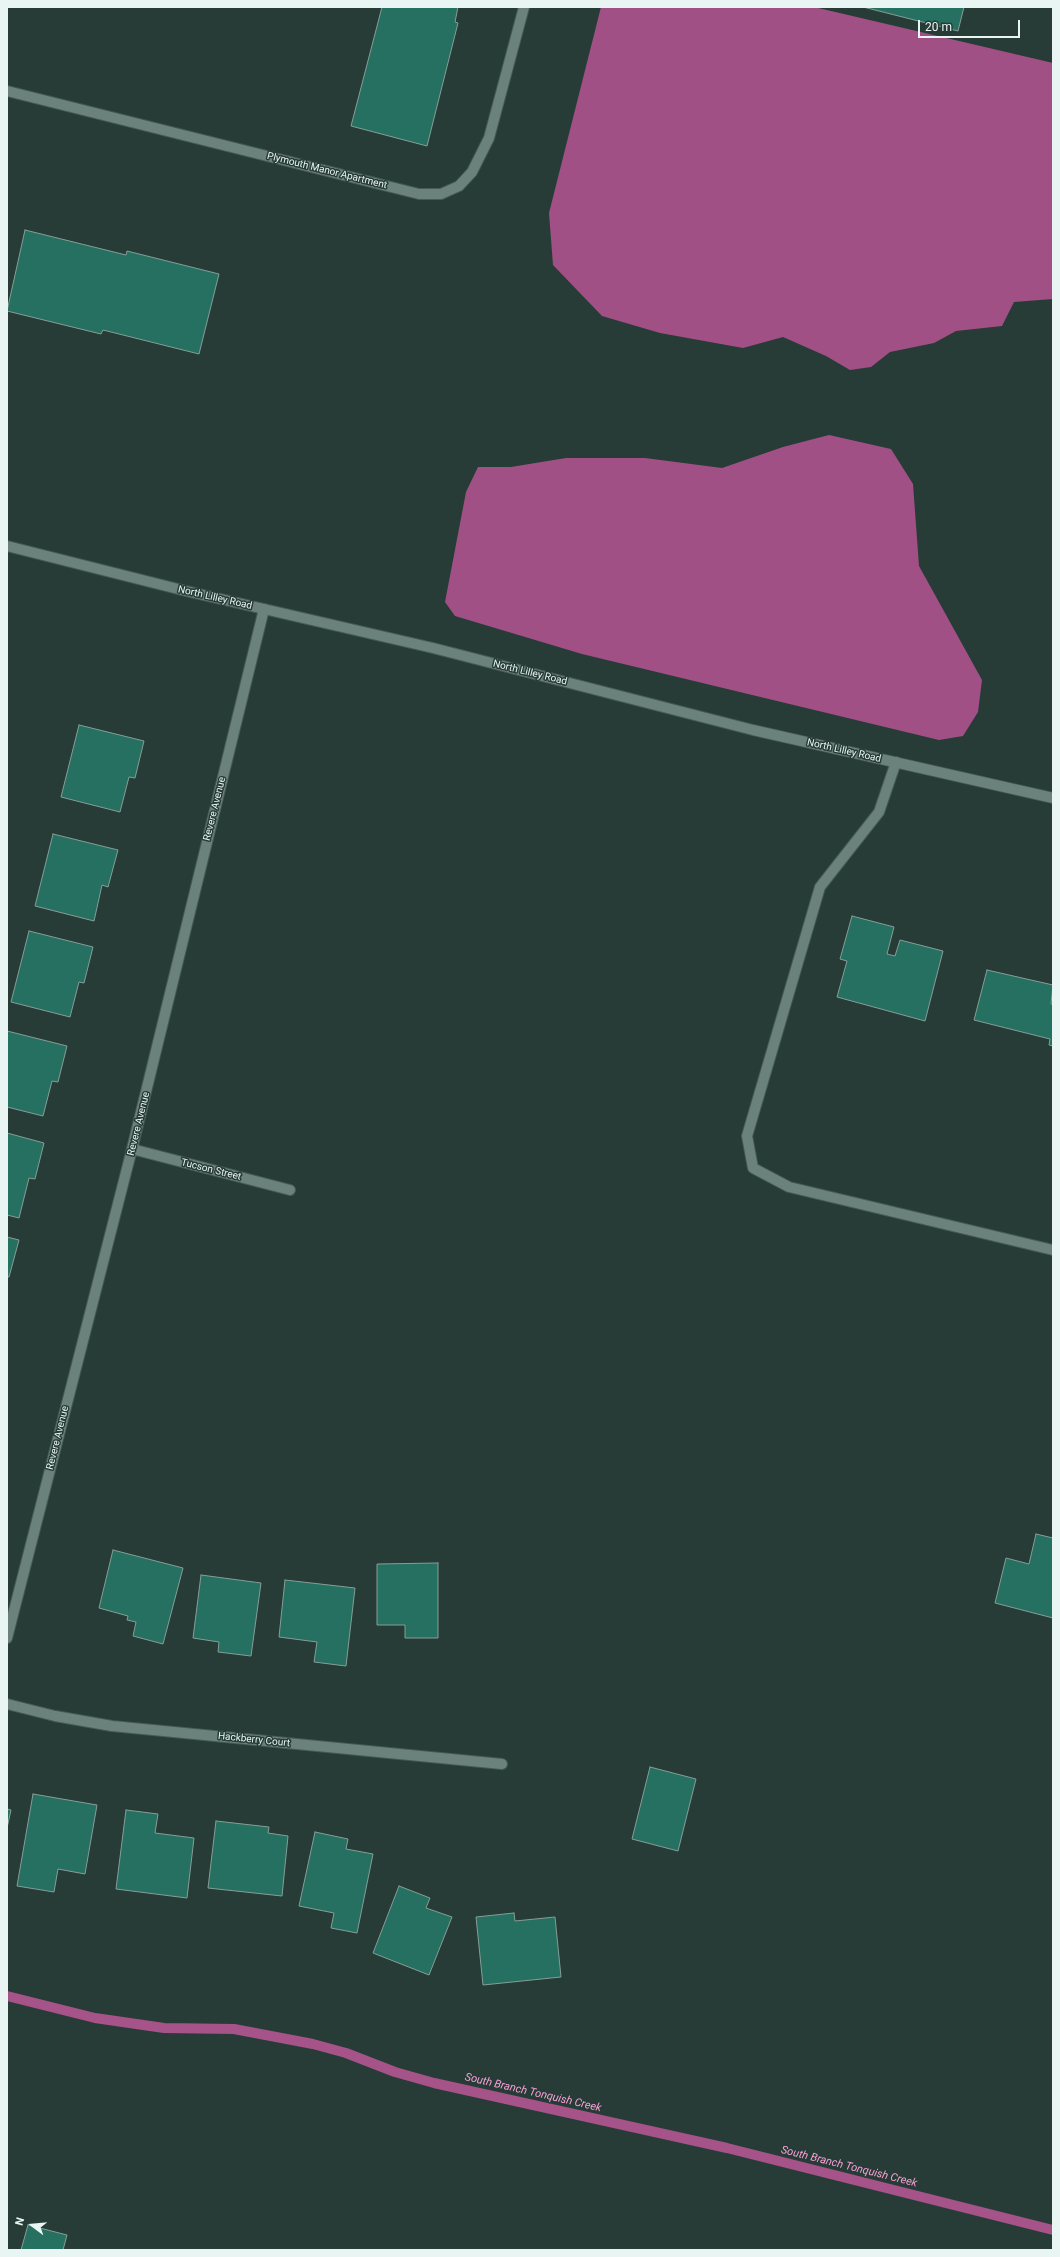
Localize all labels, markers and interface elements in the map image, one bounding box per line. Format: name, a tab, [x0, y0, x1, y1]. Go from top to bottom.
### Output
scale bar	[920, 12, 1022, 38]
text: 20 m	[925, 20, 952, 34]
street label: Plymouth Manor Apartment	[266, 150, 388, 192]
street label: North Lilley Road	[177, 584, 253, 612]
street label: North Lilley Road	[492, 658, 568, 688]
street label: North Lilley Road	[806, 737, 882, 765]
street label: Revere Avenue	[201, 776, 229, 842]
street label: Revere Avenue	[125, 1091, 153, 1157]
street label: Tucson Street	[180, 1157, 242, 1183]
street label: Revere Avenue	[44, 1405, 72, 1471]
street label: Hackberry Court	[217, 1730, 291, 1750]
water label: South Branch Tonquish Creek	[463, 2071, 603, 2115]
water label: South Branch Tonquish Creek	[780, 2144, 918, 2190]
north arrow	[12, 2205, 52, 2245]
text: N	[13, 2216, 27, 2227]

